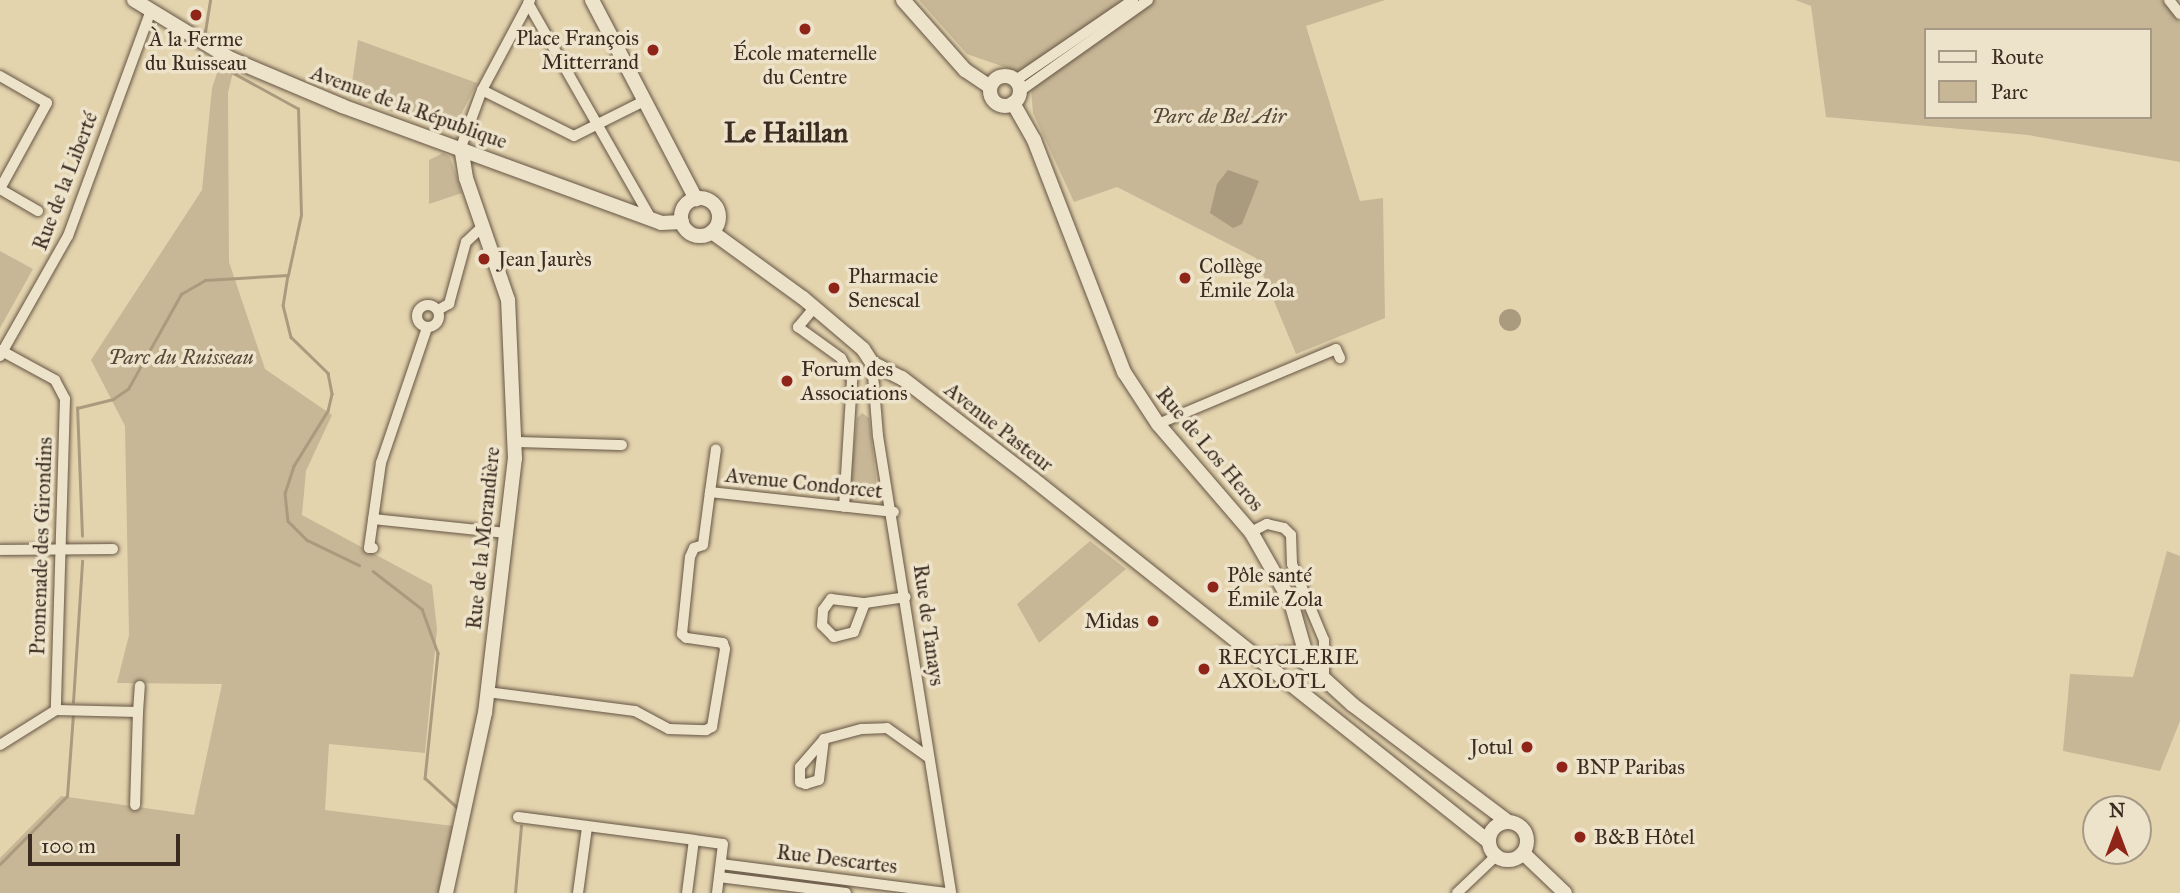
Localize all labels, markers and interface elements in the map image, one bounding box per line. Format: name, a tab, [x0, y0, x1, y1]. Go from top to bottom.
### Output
marker: À la Ferme du Ruisseau	[188, 7, 204, 23]
marker: École maternelle du Centre	[797, 21, 813, 37]
place label: Place François Mitterrand	[516, 25, 639, 75]
place label: À la Ferme du Ruisseau	[145, 26, 247, 76]
legend	[1924, 28, 2152, 119]
place label: École maternelle du Centre	[733, 40, 877, 90]
marker: Place François Mitterrand	[645, 42, 661, 58]
text: Route	[1991, 44, 2044, 70]
street label: Avenue de la République	[307, 60, 511, 154]
text: Parc	[1991, 79, 2028, 105]
park label: Parc de Bel Air	[1152, 103, 1286, 129]
street label: Rue de la Liberté	[27, 108, 103, 254]
district label: Le Haillan	[724, 116, 848, 150]
place label: Jean Jaurès	[498, 246, 592, 272]
marker: Jean Jaurès	[476, 251, 492, 267]
place label: Collège Émile Zola	[1199, 253, 1295, 303]
place label: Pharmacie Senescal	[848, 263, 938, 313]
marker: Collège Émile Zola	[1177, 270, 1193, 286]
marker: Pharmacie Senescal	[826, 280, 842, 296]
park label: Parc du Ruisseau	[108, 344, 254, 370]
place label: Forum des Associations	[801, 356, 908, 406]
marker: Forum des Associations	[779, 373, 795, 389]
street label: Avenue Pasteur	[940, 377, 1058, 477]
street label: Rue de Los Heros	[1151, 382, 1269, 516]
street label: Promenade des Girondins	[25, 436, 57, 656]
street label: Rue de la Morandière	[461, 445, 505, 631]
street label: Avenue Condorcet	[724, 462, 884, 504]
place label: Pôle santé Émile Zola	[1227, 562, 1323, 612]
street label: Rue de Tanays	[908, 563, 950, 687]
marker: Pôle santé Émile Zola	[1205, 579, 1221, 595]
place label: Midas	[1085, 608, 1139, 634]
marker: Midas	[1145, 613, 1161, 629]
place label: RECYCLERIE AXOLOTL	[1218, 644, 1359, 694]
marker: RECYCLERIE AXOLOTL	[1196, 661, 1212, 677]
place label: Jotul	[1470, 734, 1513, 760]
marker: Jotul	[1519, 739, 1535, 755]
place label: BNP Paribas	[1576, 754, 1685, 780]
marker: BNP Paribas	[1554, 759, 1570, 775]
north arrow	[2082, 795, 2152, 865]
text: N	[2109, 799, 2125, 822]
scale bar	[32, 820, 184, 864]
place label: B&B Hôtel	[1594, 824, 1695, 850]
marker: B&B Hôtel	[1572, 829, 1588, 845]
text: 100 m	[41, 833, 96, 859]
street label: Rue Descartes	[775, 839, 899, 879]

